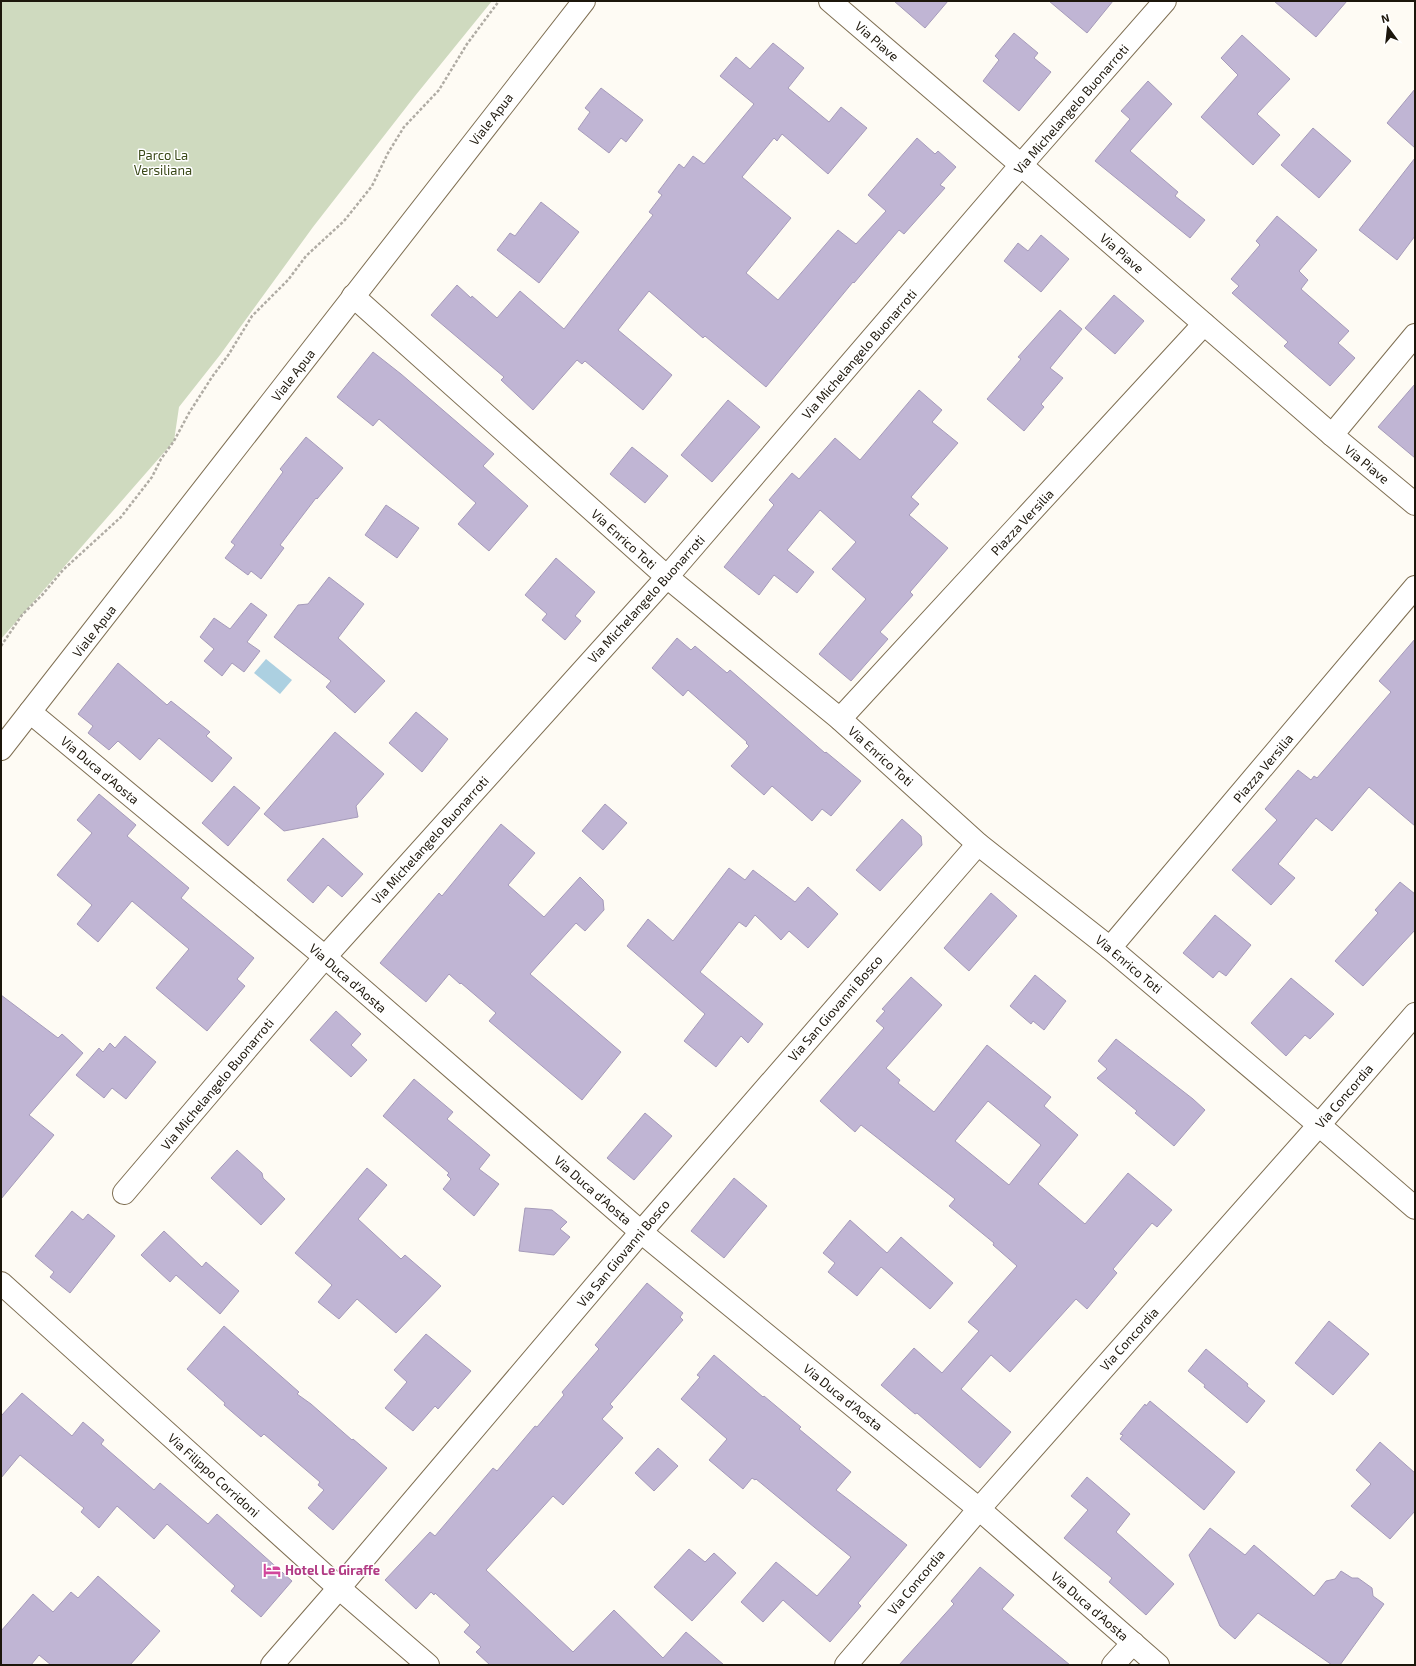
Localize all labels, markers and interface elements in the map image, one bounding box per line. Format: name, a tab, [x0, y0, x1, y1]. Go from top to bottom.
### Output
north arrow	[1368, 8, 1408, 48]
text: N	[1380, 11, 1391, 25]
street label: Via Piave	[852, 18, 902, 64]
street label: Via Michelangelo Buonarroti	[1010, 41, 1132, 177]
street label: Viale Apua	[466, 90, 516, 148]
park label: Parco La Versiliana	[134, 147, 192, 178]
street label: Via Piave	[1097, 230, 1147, 276]
street label: Via Michelangelo Buonarroti	[798, 286, 920, 422]
street label: Viale Apua	[268, 346, 318, 404]
street label: Via Piave	[1341, 441, 1393, 487]
street label: Piazza Versilia	[987, 486, 1057, 558]
street label: Via Enrico Toti	[588, 506, 660, 572]
street label: Via Michelangelo Buonarroti	[584, 532, 708, 666]
street label: Viale Apua	[69, 602, 119, 660]
street label: Via Enrico Toti	[845, 723, 917, 789]
street label: Piazza Versilia	[1230, 730, 1296, 806]
street label: Via Duca d'Aosta	[58, 733, 142, 807]
street label: Via Michelangelo Buonarroti	[368, 773, 492, 907]
street label: Via Enrico Toti	[1092, 931, 1166, 997]
street label: Via Duca d'Aosta	[306, 940, 390, 1016]
street label: Via San Giovanni Bosco	[784, 952, 886, 1064]
street label: Via Michelangelo Buonarroti	[157, 1015, 277, 1153]
street label: Via Concordia	[1312, 1061, 1376, 1131]
street label: Via Duca d'Aosta	[551, 1152, 635, 1228]
street label: Via San Giovanni Bosco	[573, 1196, 673, 1310]
street label: Via Concordia	[1096, 1304, 1162, 1374]
street label: Via Duca d'Aosta	[800, 1360, 886, 1434]
street label: Via Filippo Corridoni	[165, 1430, 263, 1520]
street label: Via Concordia	[884, 1546, 948, 1618]
hotel icon: Hotel Le Giraffe	[262, 1560, 282, 1580]
place label: Hotel Le Giraffe	[285, 1562, 380, 1578]
street label: Via Duca d'Aosta	[1048, 1568, 1132, 1644]

